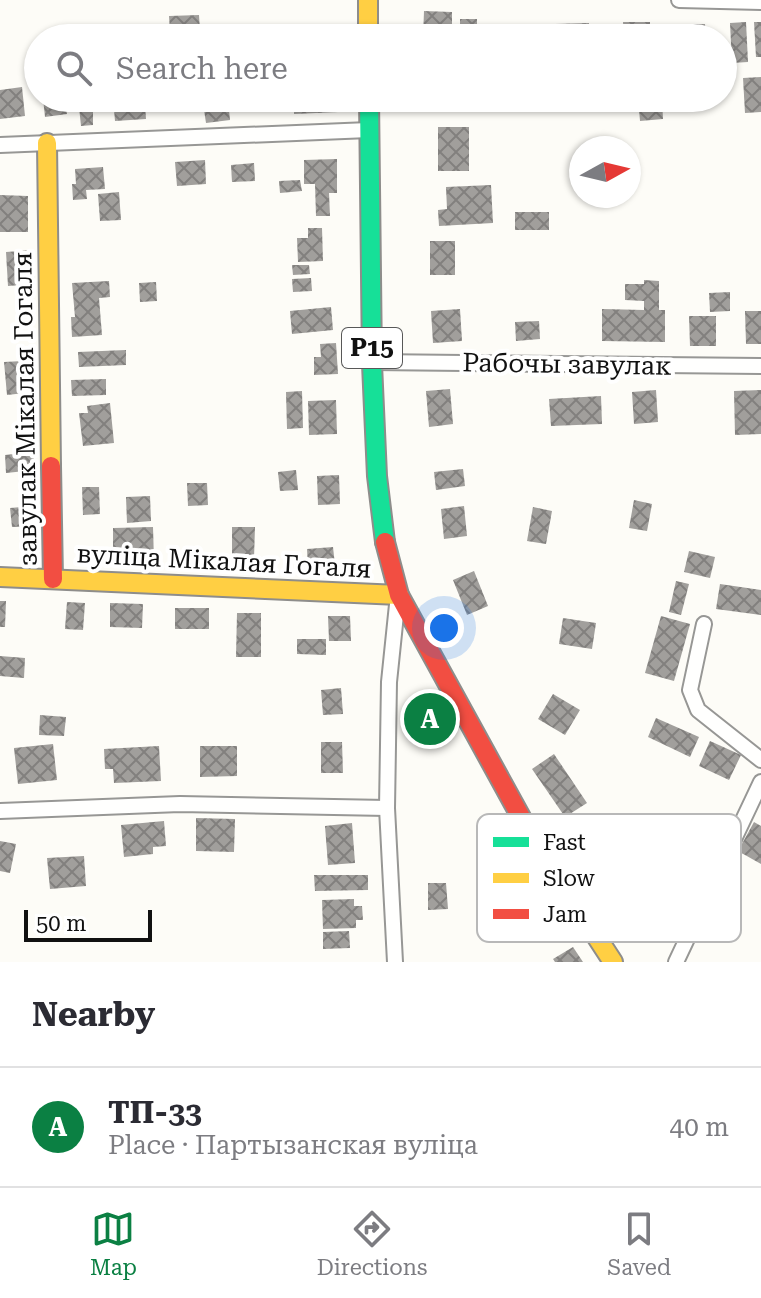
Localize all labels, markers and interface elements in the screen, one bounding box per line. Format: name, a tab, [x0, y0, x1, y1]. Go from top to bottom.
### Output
search box	[24, 24, 737, 112]
icon: search	[52, 46, 96, 90]
text: Search here	[116, 51, 288, 86]
north arrow	[569, 136, 641, 208]
street label: завулак Мікалая Гогаля	[7, 252, 43, 566]
road number: Р15	[342, 328, 402, 368]
street label: Рабочы завулак	[462, 347, 672, 381]
street label: вуліца Мікалая Гогаля	[76, 538, 372, 584]
your location	[424, 608, 464, 648]
pin: A	[404, 689, 456, 749]
legend	[477, 814, 741, 942]
text: Fast	[543, 830, 586, 855]
text: Slow	[543, 866, 596, 891]
text: Jam	[543, 902, 587, 927]
scale bar	[24, 906, 152, 942]
text: 50 m	[36, 911, 86, 936]
text: Nearby	[32, 994, 155, 1034]
text: ТП-33	[108, 1095, 202, 1130]
text: A	[49, 1112, 67, 1142]
text: 40 m	[670, 1112, 729, 1142]
text: Place · Партызанская вуліца	[108, 1130, 478, 1160]
tab: Map	[90, 1207, 137, 1280]
tab: Directions	[317, 1207, 428, 1280]
tab: Saved	[607, 1207, 671, 1280]

